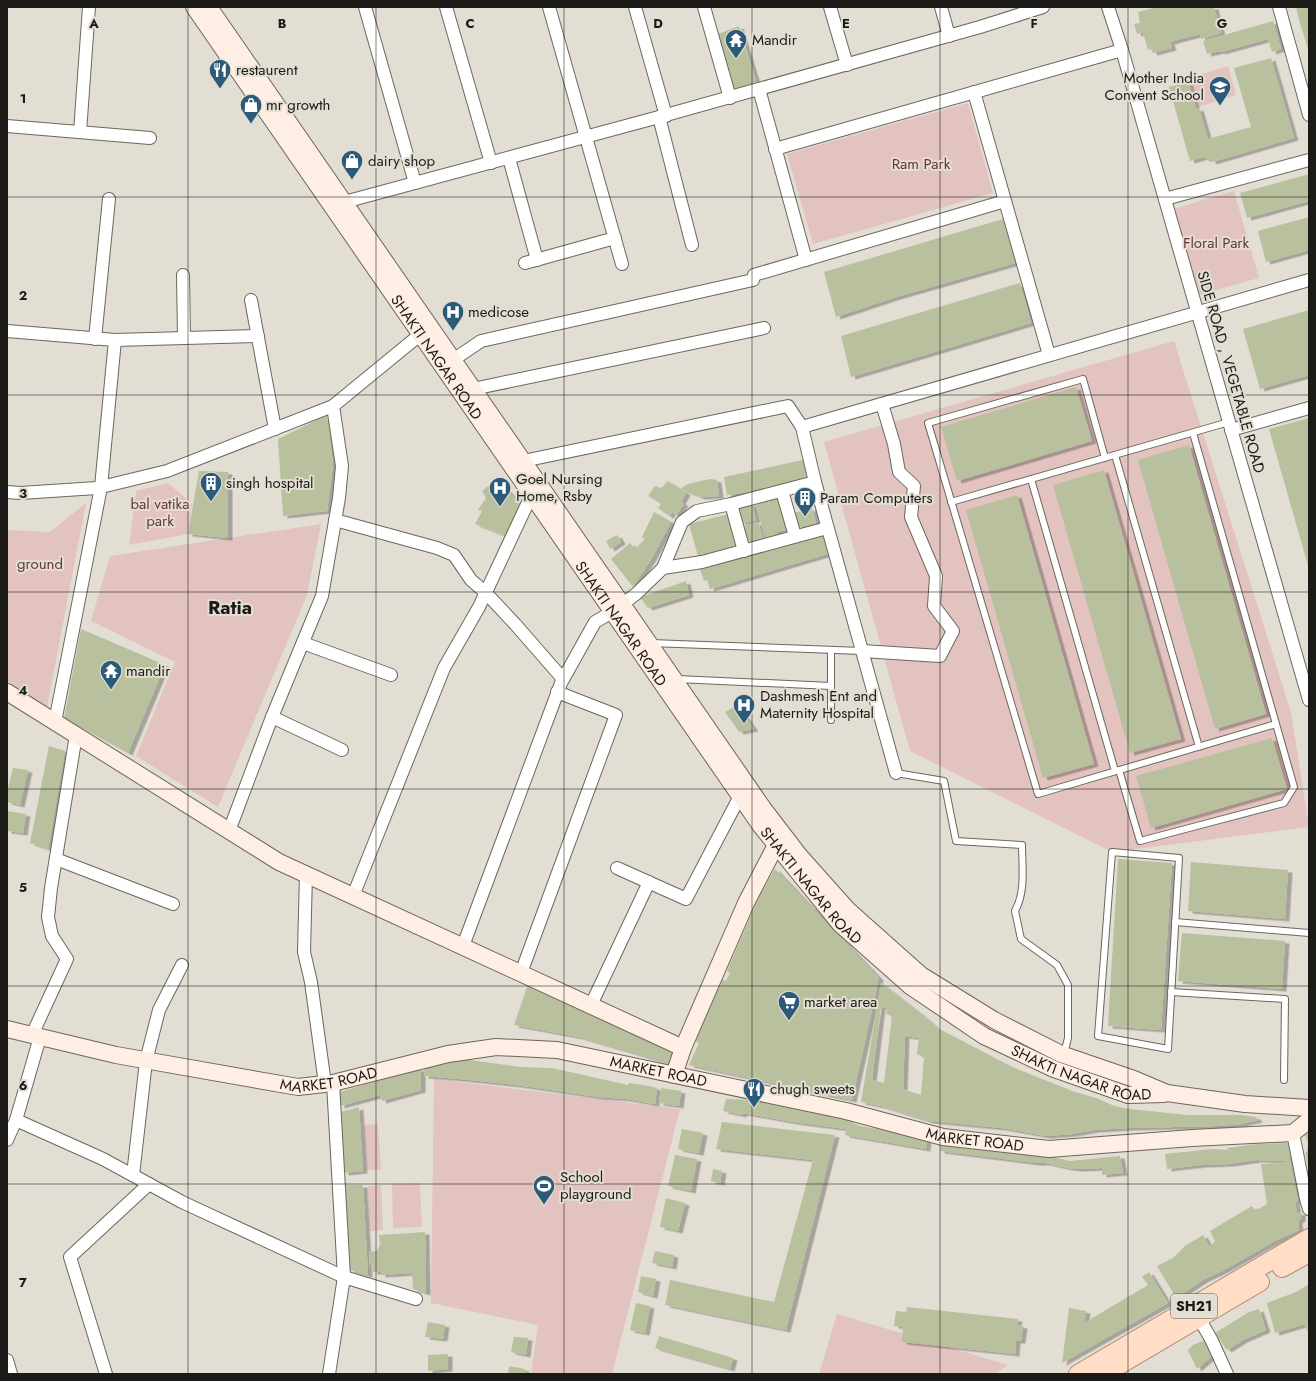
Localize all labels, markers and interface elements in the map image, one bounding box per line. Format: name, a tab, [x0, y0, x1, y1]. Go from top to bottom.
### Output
text: A	[88, 14, 99, 33]
text: B	[278, 14, 287, 33]
text: C	[465, 14, 475, 33]
text: D	[653, 14, 663, 33]
text: E	[842, 14, 850, 33]
text: F	[1030, 14, 1038, 33]
text: G	[1217, 14, 1228, 33]
temple icon: Mandir	[723, 27, 749, 60]
place label: Mandir	[752, 29, 798, 51]
restaurant icon: restaurent	[207, 57, 233, 90]
place label: restaurent	[236, 59, 298, 81]
place label: Mother India Convent School	[1105, 67, 1204, 106]
school or university icon: Mother India Convent School	[1207, 74, 1233, 107]
text: 1	[20, 89, 26, 108]
shop icon: mr growth	[238, 92, 264, 125]
place label: mr growth	[266, 94, 330, 116]
shop icon: dairy shop	[339, 148, 365, 181]
place label: dairy shop	[368, 150, 435, 172]
park label: Ram Park	[892, 153, 951, 175]
park label: Floral Park	[1183, 232, 1249, 254]
street label: SIDE ROAD , VEGETABLE ROAD	[1192, 268, 1270, 476]
text: 2	[19, 286, 27, 305]
street label: SHAKTI NAGAR ROAD	[385, 290, 488, 424]
hospital icon: medicose	[440, 299, 466, 332]
place label: medicose	[468, 301, 529, 323]
place label: Goel Nursing Home, Rsby	[516, 468, 603, 507]
building icon: singh hospital	[198, 470, 224, 503]
place label: singh hospital	[226, 472, 314, 494]
hospital icon: Goel Nursing Home, Rsby	[487, 475, 513, 508]
text: 3	[19, 484, 27, 503]
building icon: Param Computers	[792, 485, 818, 518]
place label: Param Computers	[820, 487, 933, 509]
park label: bal vatika park	[131, 493, 189, 532]
park label: ground	[17, 553, 63, 575]
street label: SHAKTI NAGAR ROAD	[570, 557, 672, 691]
district label: Ratia	[208, 594, 252, 621]
temple icon: mandir	[98, 658, 124, 691]
place label: mandir	[126, 660, 171, 682]
text: 4	[18, 681, 28, 700]
place label: Dashmesh Ent and Maternity Hospital	[760, 685, 877, 724]
hospital icon: Dashmesh Ent and Maternity Hospital	[731, 692, 757, 725]
street label: SHAKTI NAGAR ROAD	[755, 822, 867, 949]
text: 5	[19, 878, 27, 897]
supermarket icon: market area	[776, 989, 802, 1022]
place label: market area	[804, 991, 877, 1013]
street label: SHAKTI NAGAR ROAD	[1007, 1039, 1152, 1107]
street label: MARKET ROAD	[608, 1050, 709, 1092]
street label: MARKET ROAD	[278, 1061, 380, 1099]
text: 6	[19, 1076, 28, 1095]
restaurant icon: chugh sweets	[741, 1076, 767, 1109]
place label: chugh sweets	[770, 1078, 855, 1100]
street label: MARKET ROAD	[923, 1122, 1025, 1157]
place label: School playground	[560, 1166, 631, 1205]
sports icon: School playground	[531, 1173, 557, 1206]
text: 7	[19, 1273, 27, 1292]
road number: SH21	[1171, 1294, 1217, 1318]

